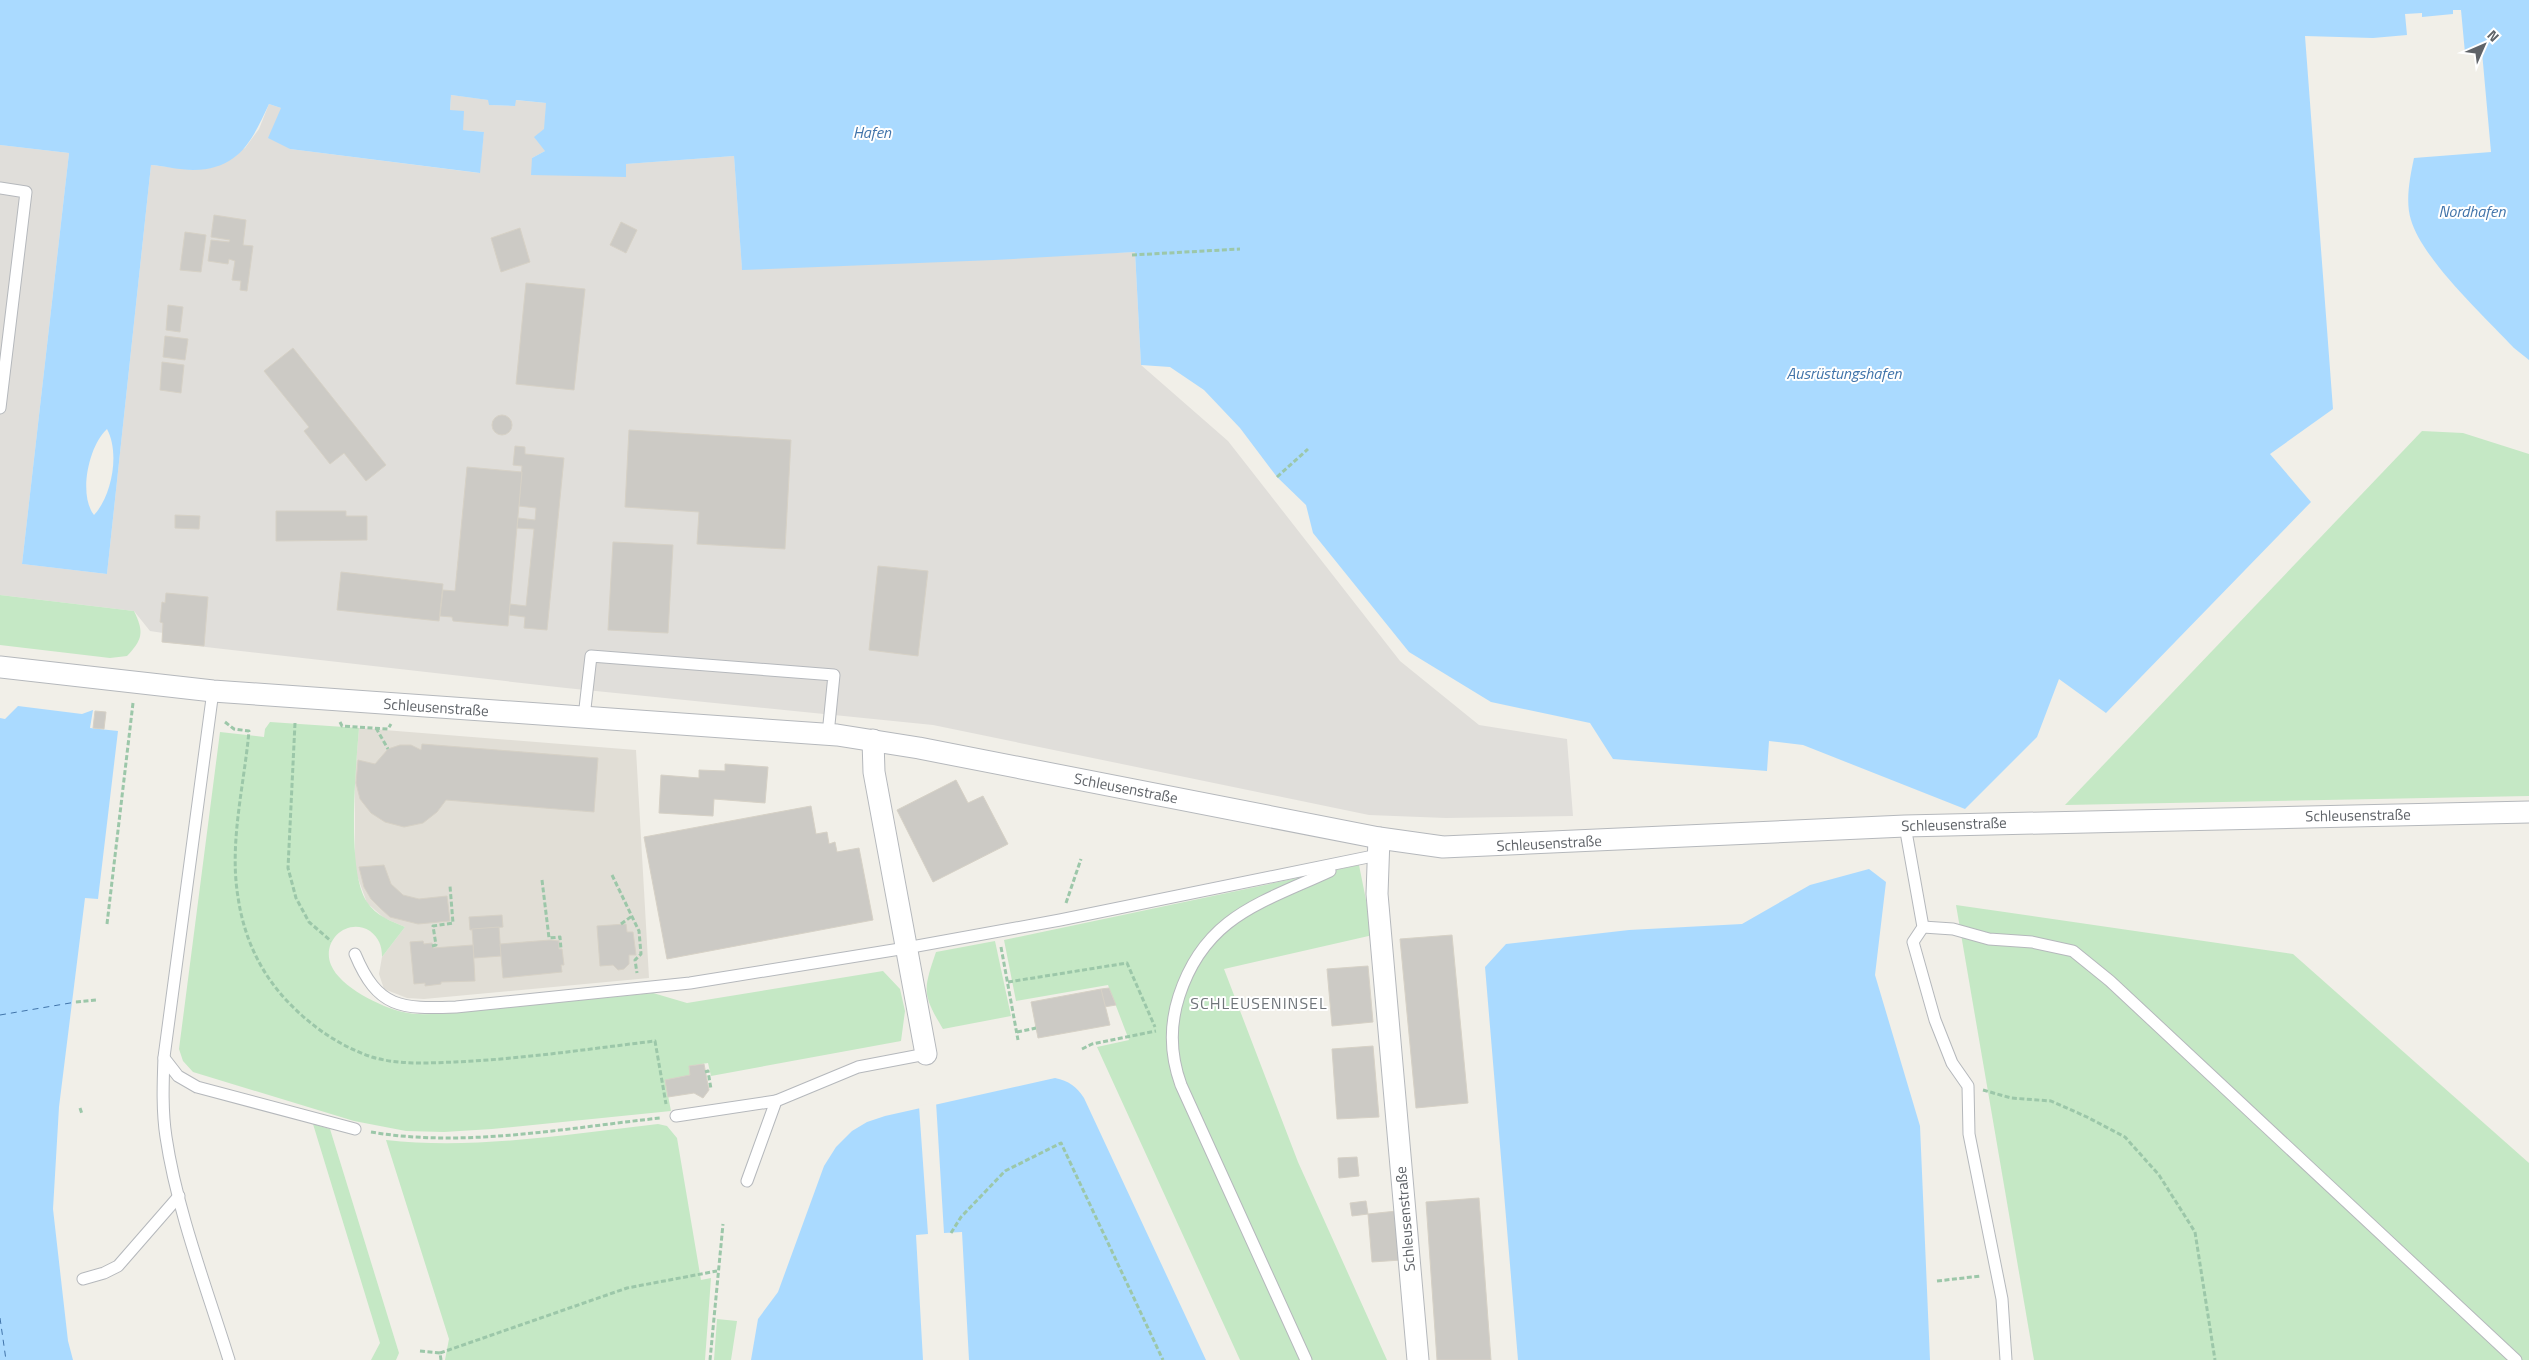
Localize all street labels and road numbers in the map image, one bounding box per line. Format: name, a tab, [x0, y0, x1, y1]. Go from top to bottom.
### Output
street label: Schleusenstraße	[383, 692, 489, 722]
street label: Schleusenstraße	[1072, 767, 1180, 809]
street label: Schleusenstraße	[2305, 803, 2411, 827]
street label: Schleusenstraße	[1901, 811, 2007, 837]
street label: Schleusenstraße	[1496, 829, 1602, 857]
street label: Schleusenstraße	[1389, 1165, 1421, 1273]

